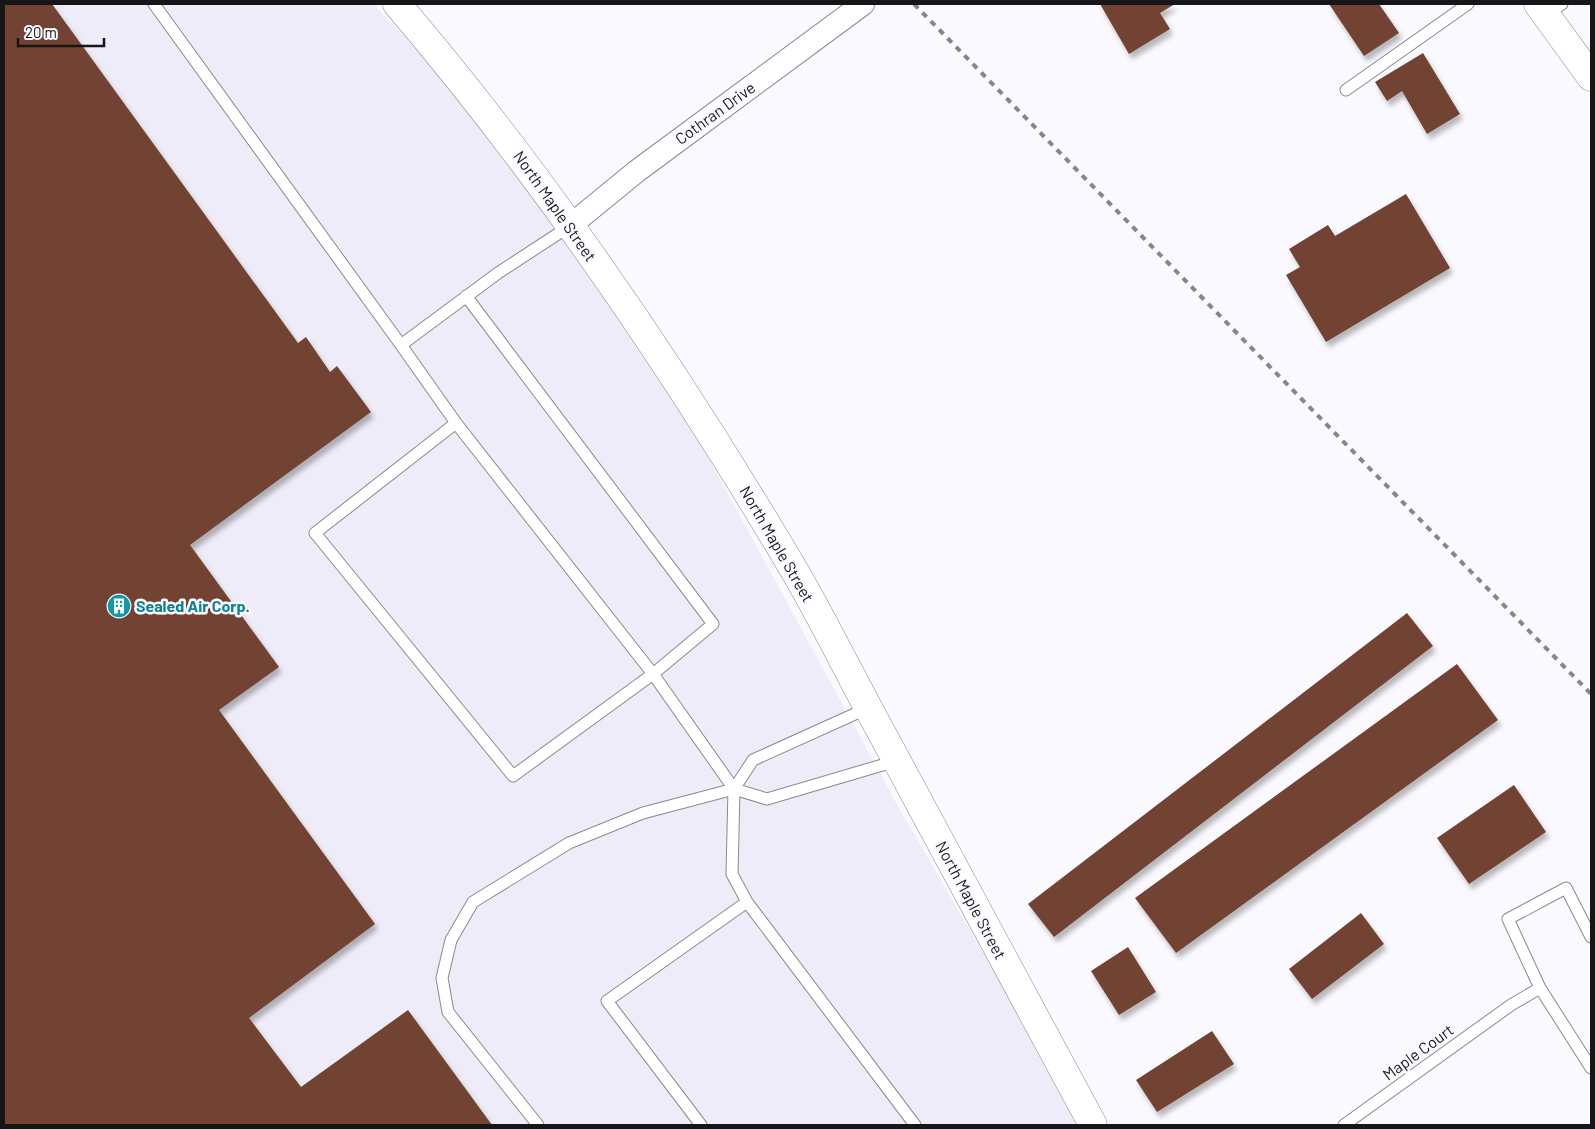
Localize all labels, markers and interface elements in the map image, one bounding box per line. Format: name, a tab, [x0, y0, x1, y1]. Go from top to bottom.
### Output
scale bar	[18, 15, 104, 47]
text: 20 m	[25, 23, 57, 41]
street label: Cothran Drive	[671, 77, 758, 148]
street label: North Maple Street	[510, 147, 601, 265]
street label: North Maple Street	[737, 482, 818, 605]
building icon: Sealed Air Corp.	[106, 593, 132, 619]
place label: Sealed Air Corp.	[136, 596, 250, 615]
street label: North Maple Street	[932, 838, 1011, 962]
street label: Maple Court	[1379, 1020, 1457, 1084]

